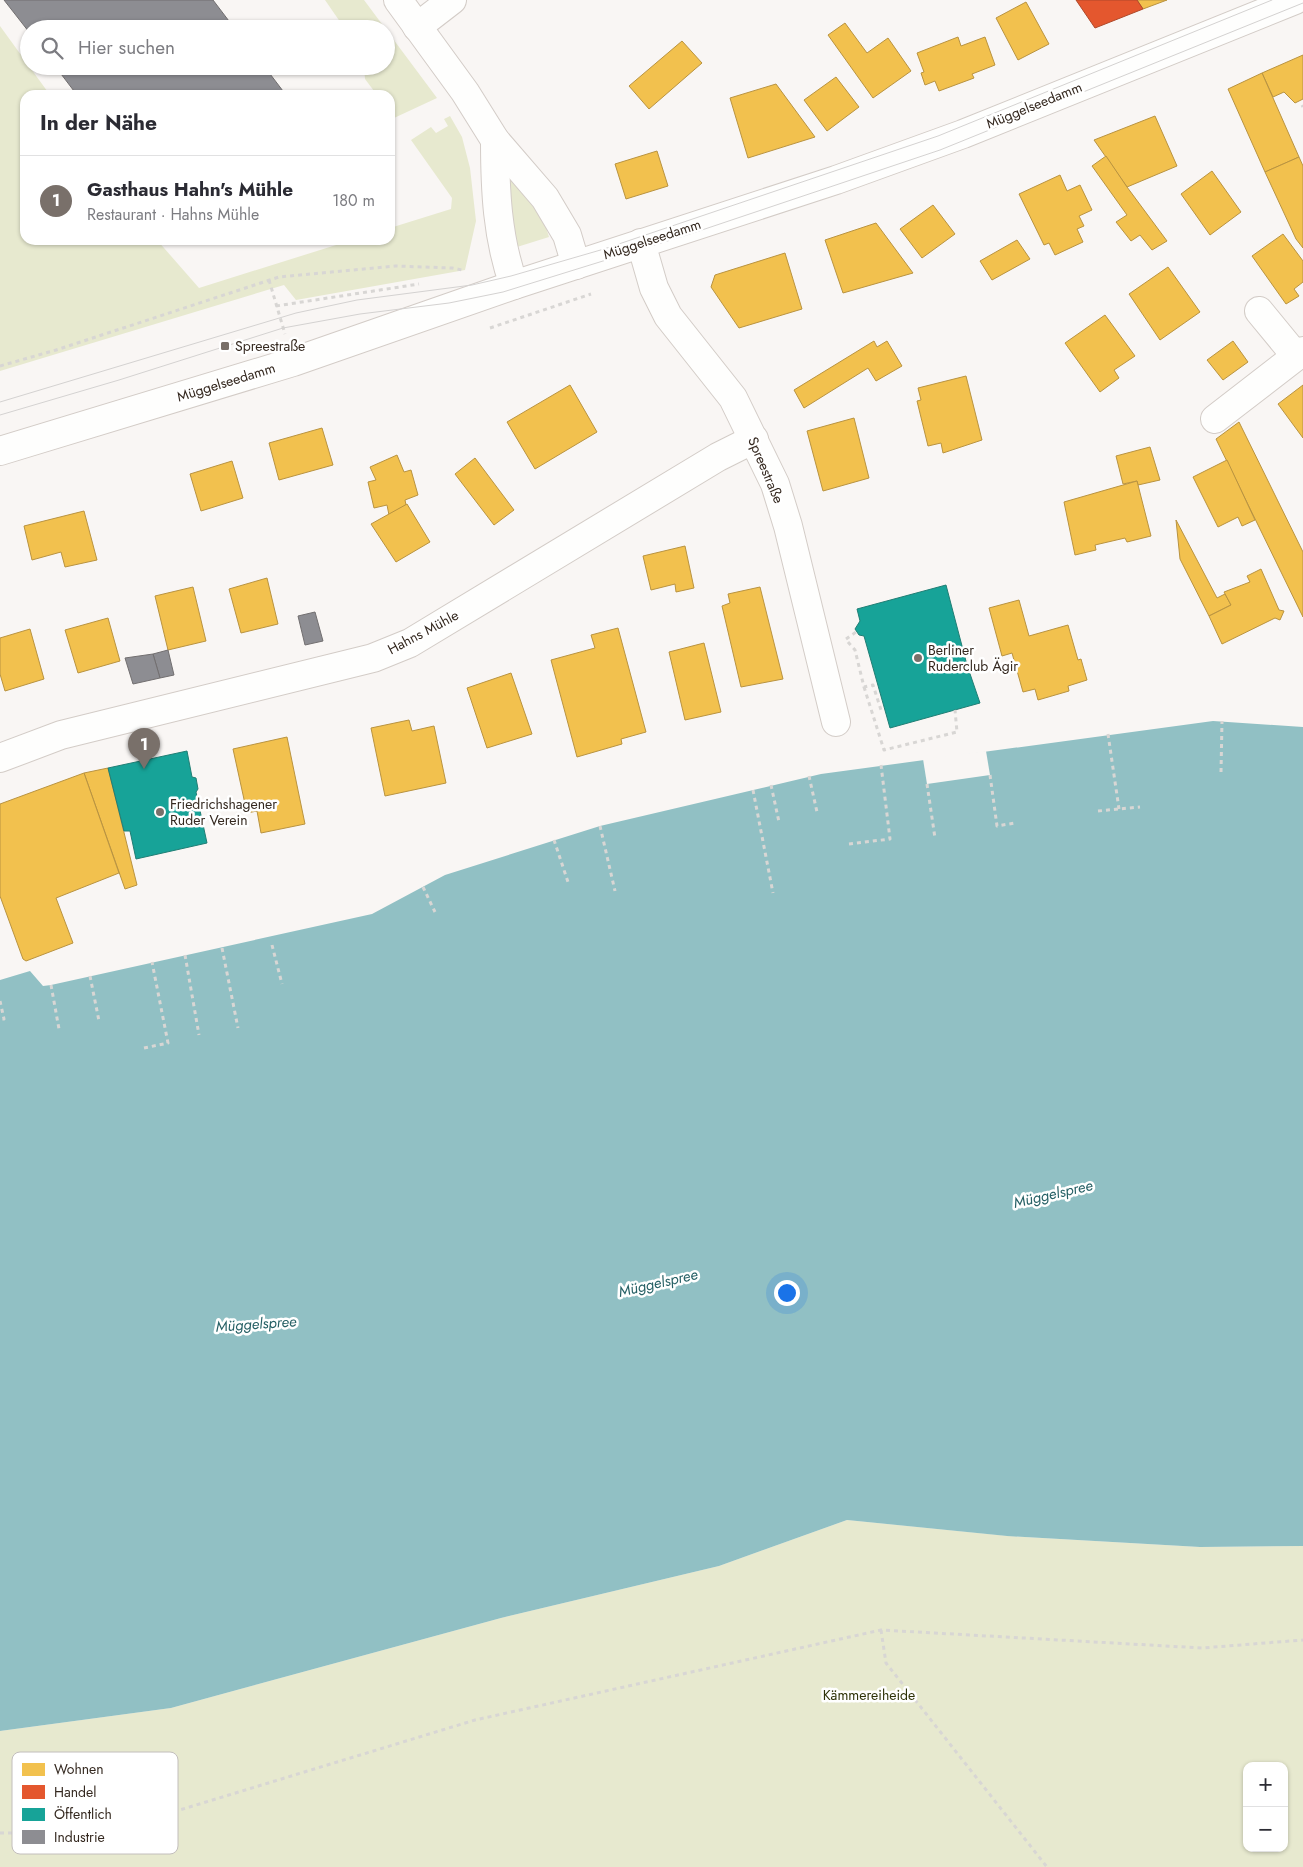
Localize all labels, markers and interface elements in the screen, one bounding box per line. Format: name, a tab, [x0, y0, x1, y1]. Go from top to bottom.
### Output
search box	[20, 20, 395, 75]
icon: search	[38, 34, 66, 62]
text: Hier suchen	[78, 34, 175, 61]
street label: Müggelseedamm	[983, 77, 1085, 133]
text: In der Nähe	[40, 108, 157, 138]
text: Gasthaus Hahn's Mühle	[87, 176, 293, 203]
text: 1	[52, 189, 60, 212]
text: 180 m	[332, 189, 375, 212]
text: Restaurant · Hahns Mühle	[87, 203, 259, 226]
street label: Müggelseedamm	[601, 214, 703, 264]
place label: Spreestraße	[235, 336, 305, 356]
marker: Spreestraße	[219, 340, 231, 352]
street label: Müggelseedamm	[174, 358, 278, 406]
street label: Spreestraße	[743, 434, 789, 506]
street label: Hahns Mühle	[384, 605, 462, 659]
place label: Berliner Ruderclub Ägir	[928, 640, 1018, 676]
marker: Berliner Ruderclub Ägir	[912, 652, 924, 664]
pin: 1	[128, 728, 160, 769]
place label: Friedrichshagener Ruder Verein	[170, 794, 277, 830]
marker: Friedrichshagener Ruder Verein	[154, 806, 166, 818]
water label: Müggelspree	[1011, 1174, 1095, 1214]
water label: Müggelspree	[616, 1263, 700, 1303]
your location	[774, 1280, 800, 1306]
water label: Müggelspree	[215, 1310, 298, 1338]
park label: Kämmereiheide	[823, 1685, 915, 1705]
legend	[12, 1752, 178, 1854]
text: Wohnen	[54, 1759, 104, 1779]
map controls	[1243, 1762, 1288, 1852]
button: +	[1243, 1762, 1288, 1807]
text: Handel	[54, 1782, 97, 1802]
text: Öffentlich	[54, 1804, 112, 1824]
button: −	[1243, 1807, 1288, 1852]
text: Industrie	[54, 1827, 105, 1847]

